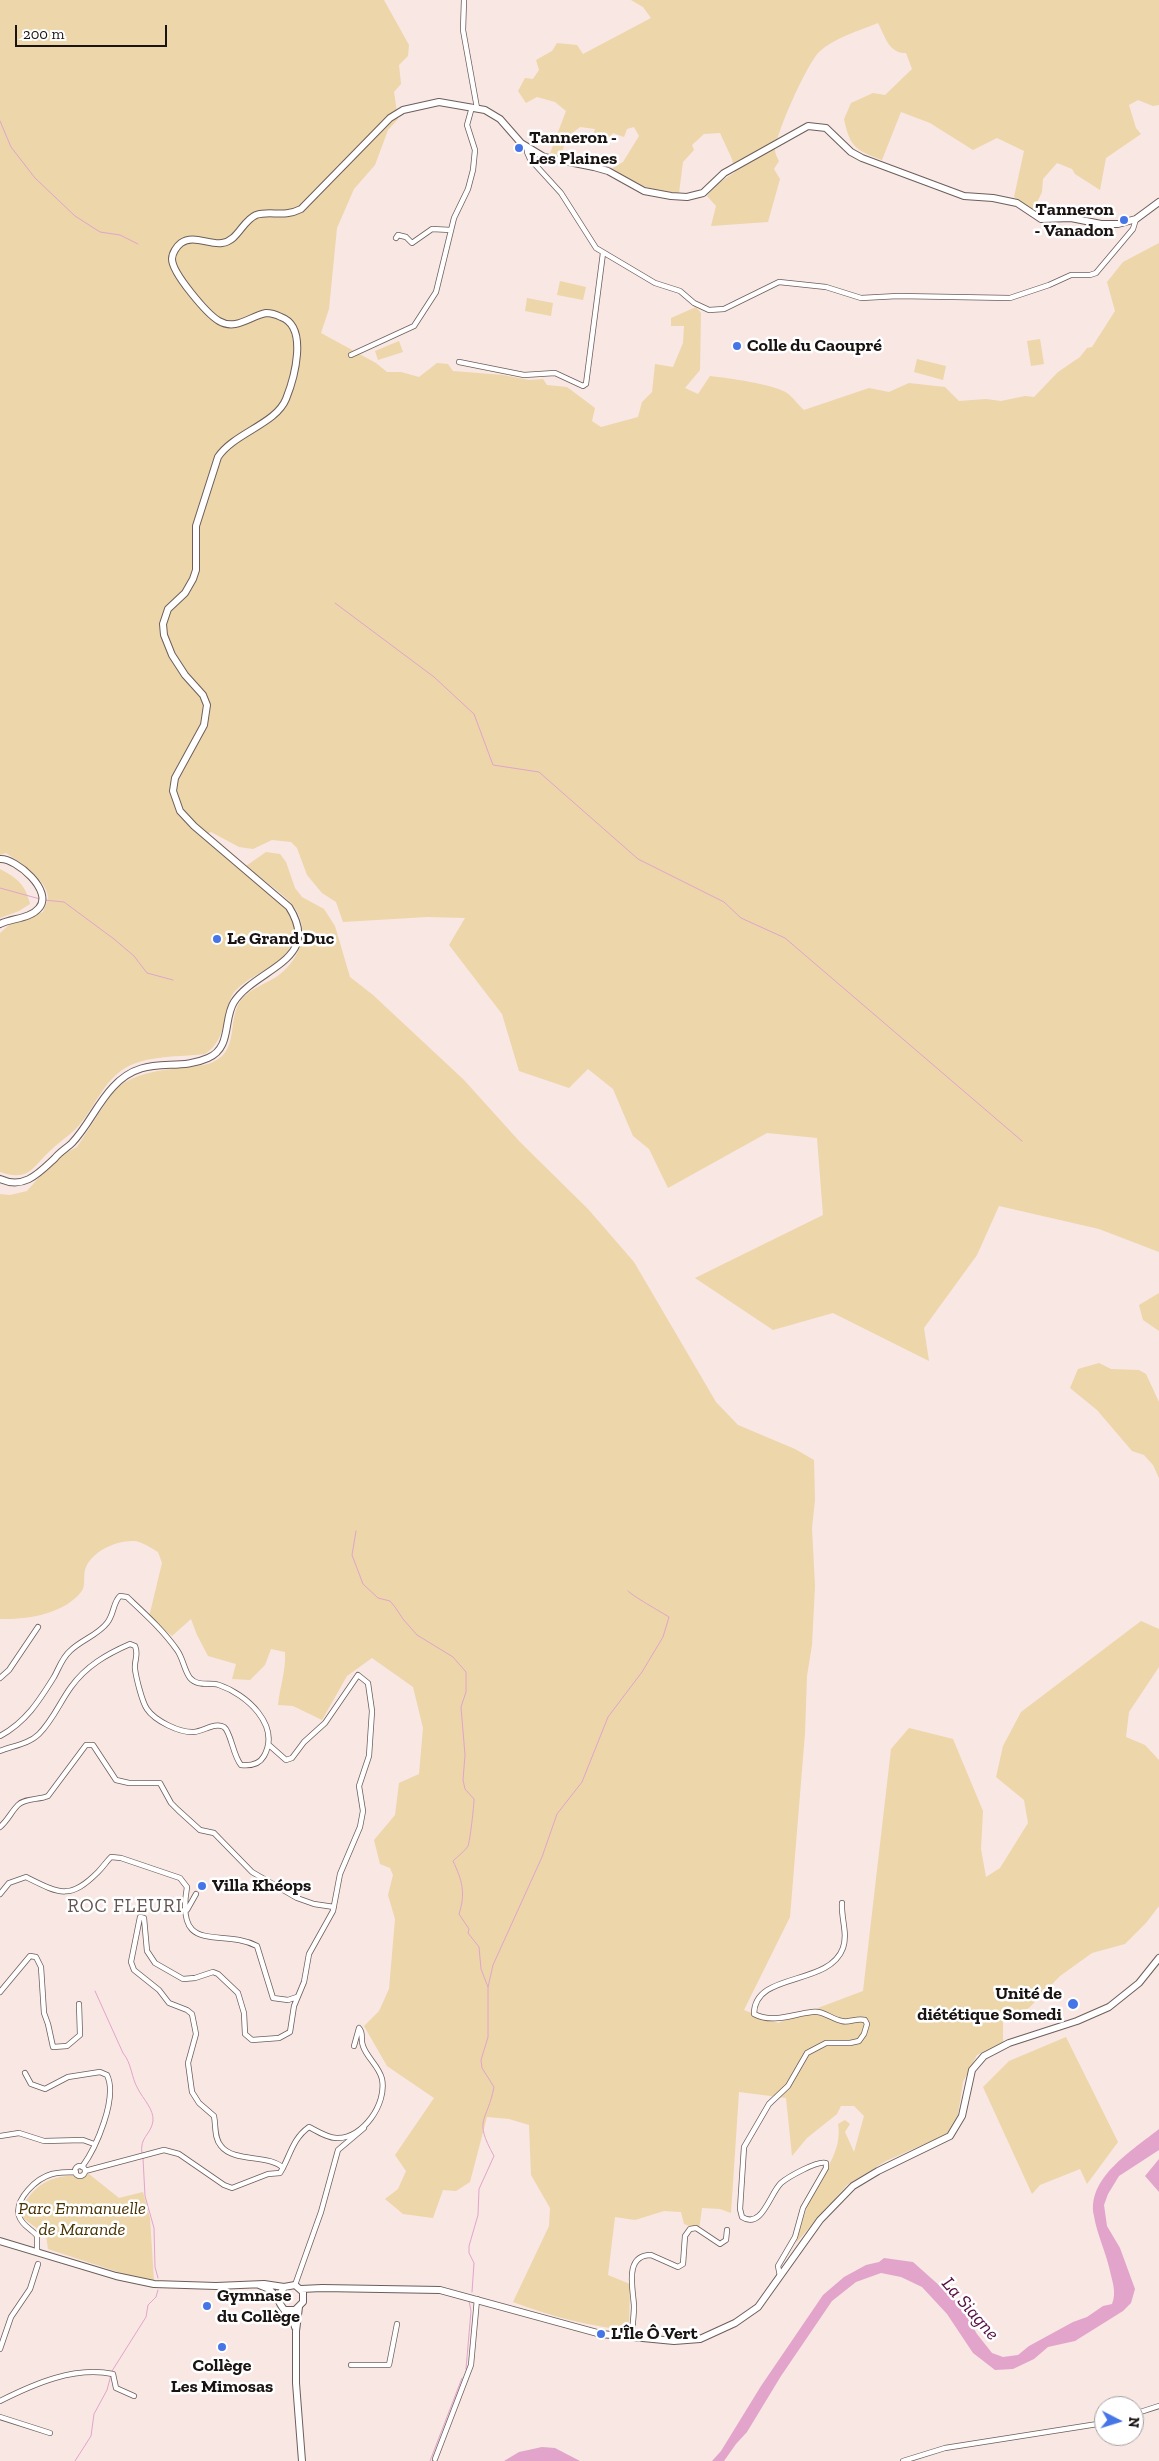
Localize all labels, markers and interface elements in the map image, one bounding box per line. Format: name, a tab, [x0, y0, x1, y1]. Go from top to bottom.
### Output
scale bar	[18, 15, 170, 47]
text: 200 m	[23, 25, 64, 43]
place label: Tanneron - Les Plaines	[529, 127, 617, 170]
marker: Tanneron - Les Plaines	[513, 142, 525, 154]
place label: Tanneron - Vanadon	[1034, 199, 1114, 242]
marker: Tanneron - Vanadon	[1118, 214, 1130, 226]
place label: Colle du Caoupré	[747, 335, 882, 357]
marker: Colle du Caoupré	[731, 340, 743, 352]
place label: Le Grand Duc	[227, 928, 334, 950]
marker: Le Grand Duc	[211, 933, 223, 945]
place label: Villa Khéops	[212, 1875, 311, 1897]
marker: Villa Khéops	[196, 1880, 208, 1892]
district label: ROC FLEURI	[66, 1896, 184, 1918]
place label: Unité de diététique Somedi	[917, 1983, 1062, 2026]
marker: Unité de diététique Somedi	[1066, 1997, 1080, 2011]
park label: Parc Emmanuelle de Marande	[18, 2198, 146, 2240]
water label: La Siagne	[936, 2273, 1004, 2345]
place label: Gymnase du Collège	[217, 2285, 300, 2328]
marker: Gymnase du Collège	[201, 2300, 213, 2312]
place label: L'Île Ô Vert	[611, 2323, 698, 2345]
marker: L'Île Ô Vert	[595, 2328, 607, 2340]
marker: Collège Les Mimosas	[216, 2341, 228, 2353]
place label: Collège Les Mimosas	[171, 2355, 273, 2398]
north arrow	[1094, 2396, 1144, 2446]
text: N	[1125, 2416, 1142, 2428]

